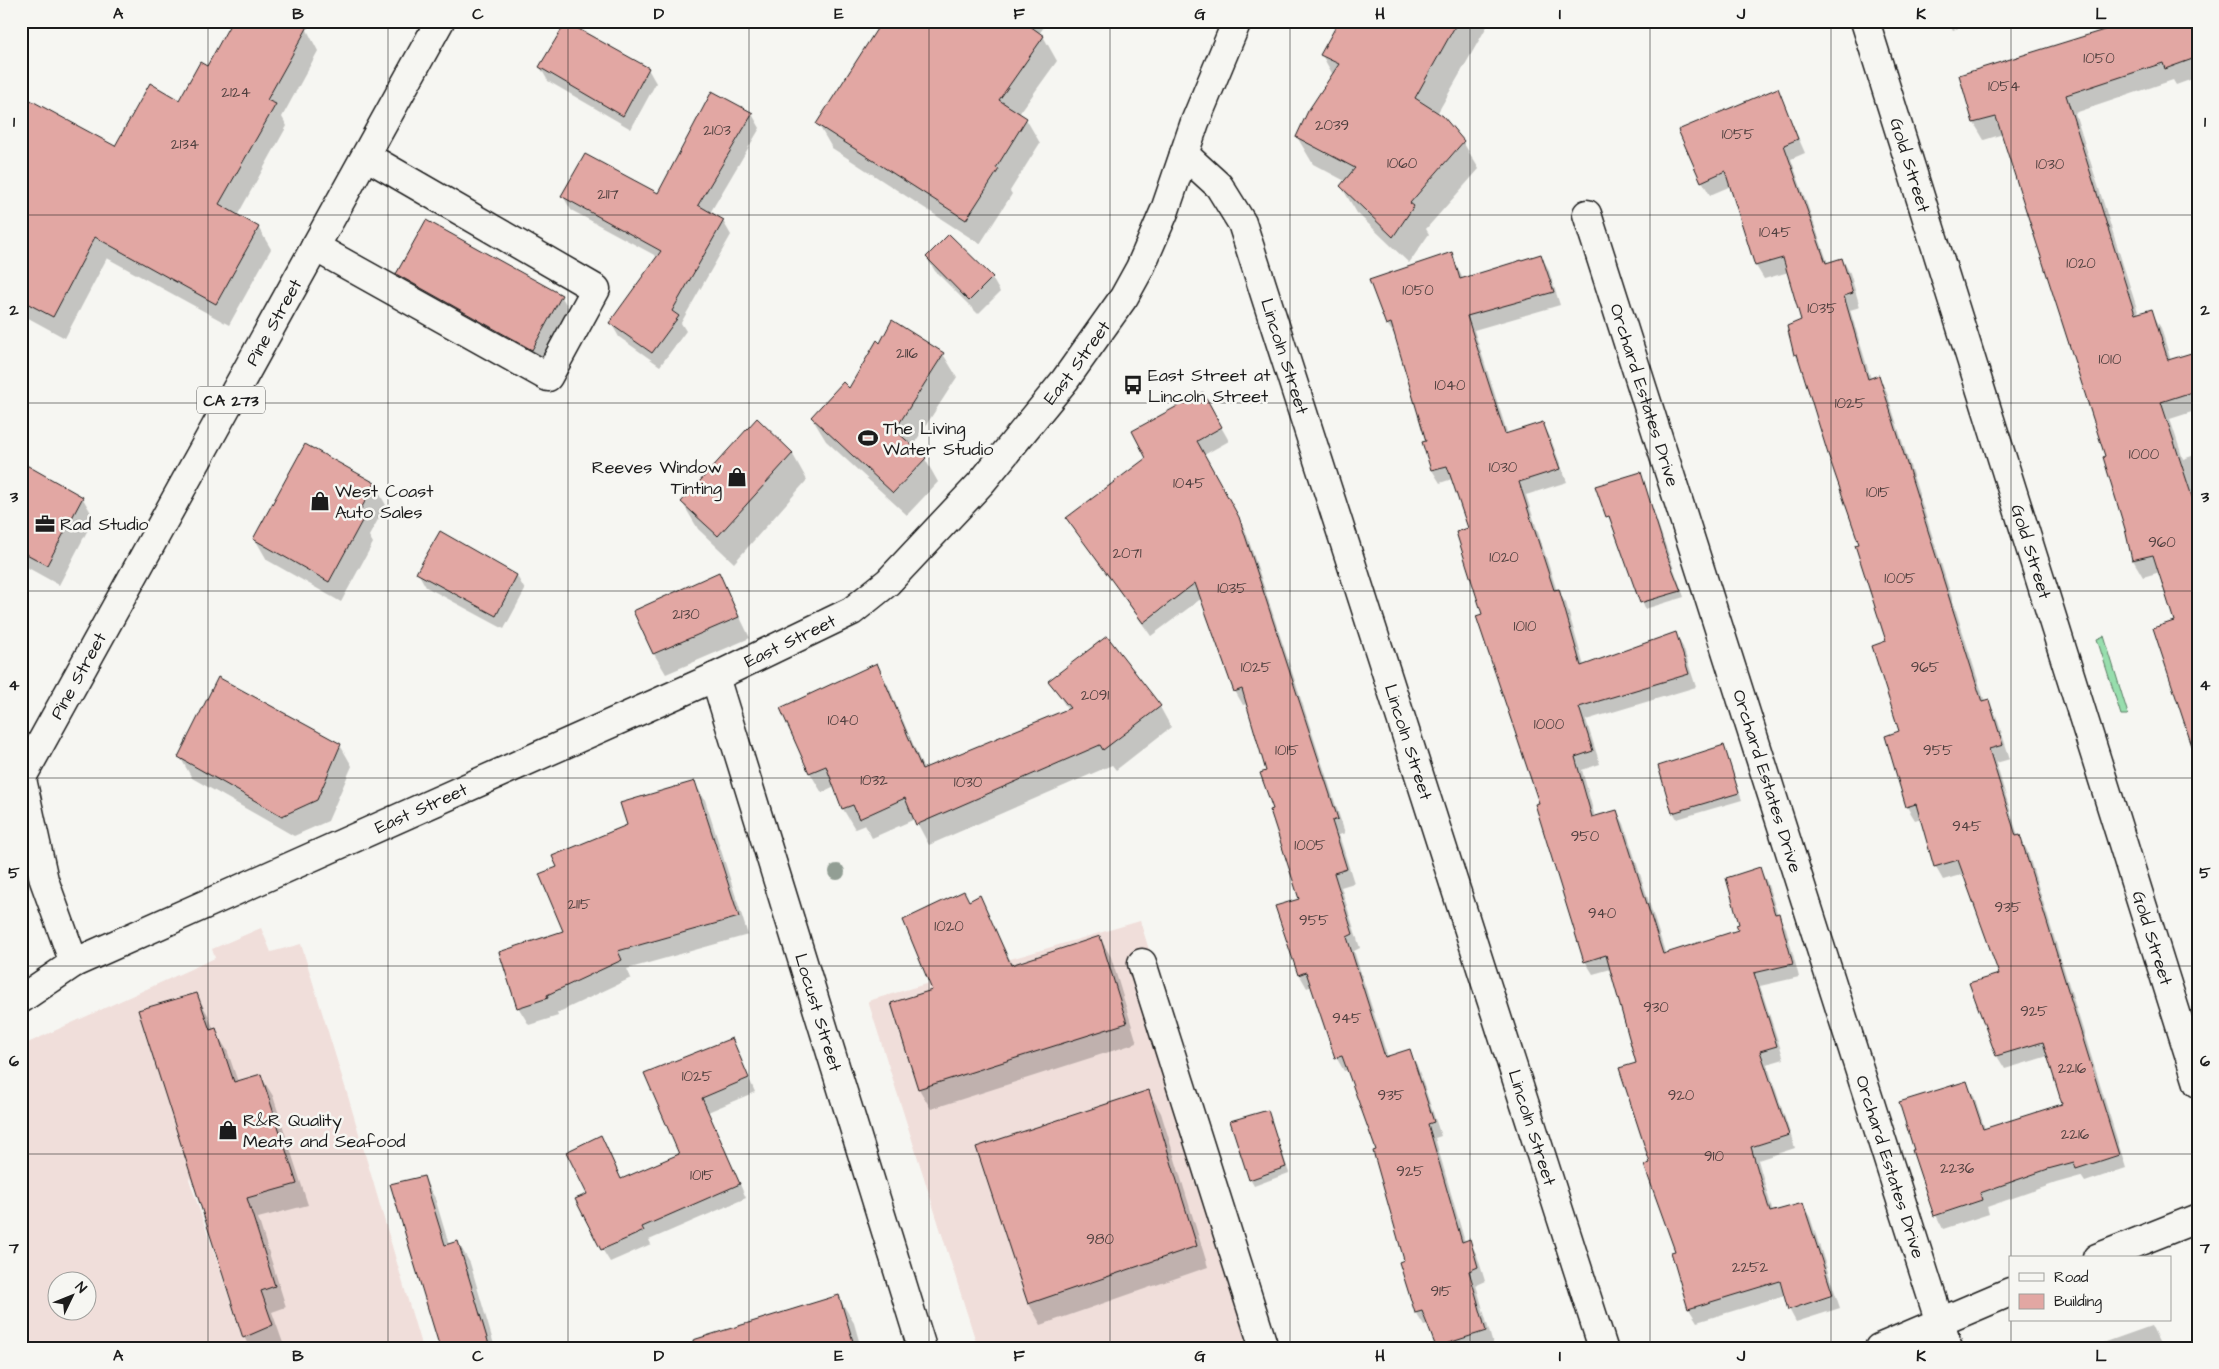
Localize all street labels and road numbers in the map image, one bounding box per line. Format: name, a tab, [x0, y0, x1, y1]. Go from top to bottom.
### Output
street label: Gold Street	[1883, 115, 1936, 216]
street label: Pine Street	[240, 274, 308, 370]
street label: Lincoln Street	[1254, 295, 1315, 418]
street label: Orchard Estates Drive	[1603, 301, 1685, 490]
street label: East Street	[1038, 315, 1117, 410]
road number: CA 273	[197, 386, 265, 414]
street label: Gold Street	[2004, 501, 2058, 603]
street label: East Street	[740, 608, 841, 674]
street label: Pine Street	[44, 627, 113, 724]
street label: Lincoln Street	[1378, 681, 1439, 804]
street label: Orchard Estates Drive	[1726, 686, 1808, 876]
street label: East Street	[371, 777, 472, 840]
street label: Gold Street	[2126, 888, 2179, 989]
street label: Locust Street	[788, 950, 848, 1075]
street label: Lincoln Street	[1502, 1067, 1562, 1190]
street label: Orchard Estates Drive	[1849, 1072, 1931, 1262]

